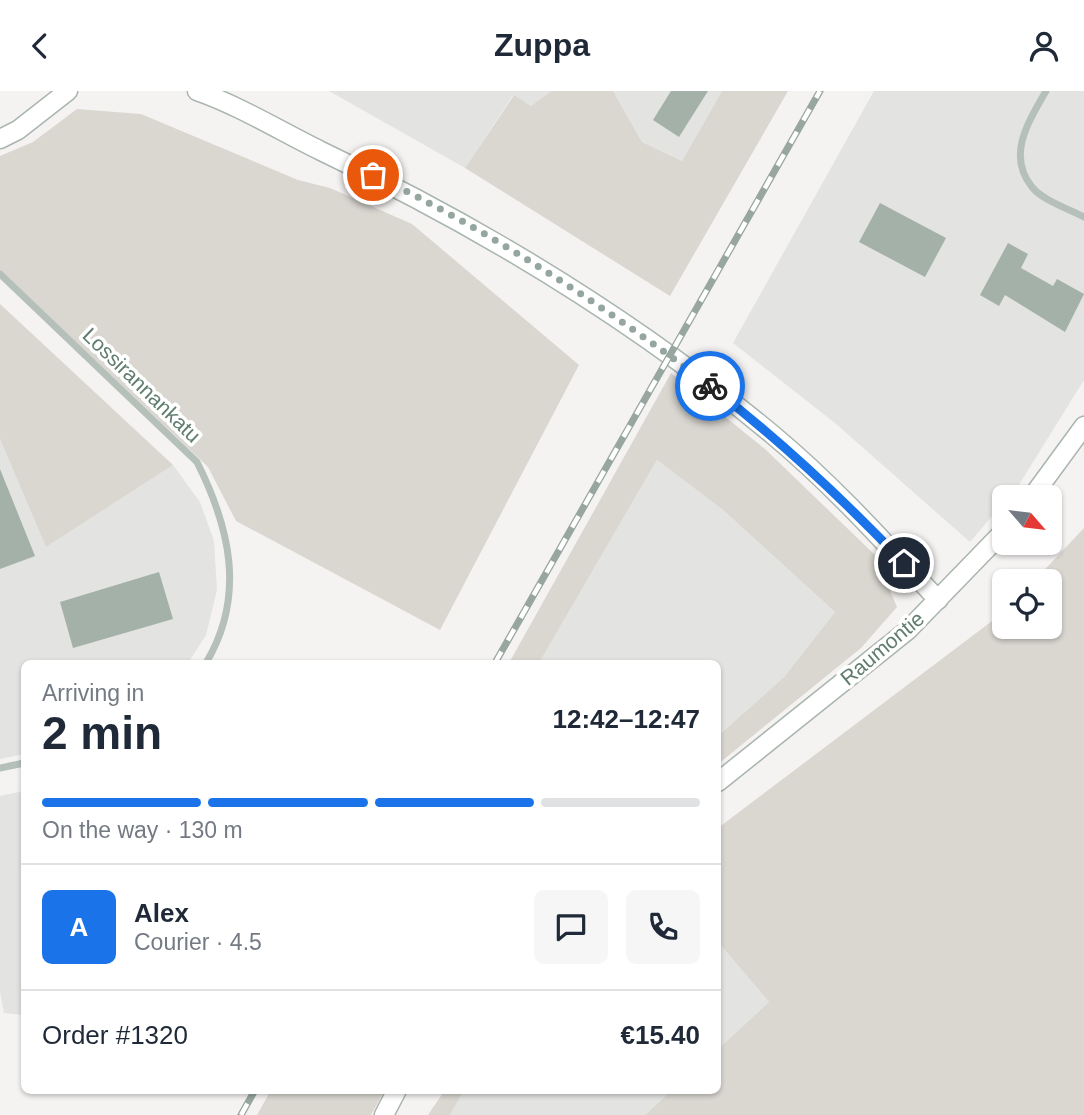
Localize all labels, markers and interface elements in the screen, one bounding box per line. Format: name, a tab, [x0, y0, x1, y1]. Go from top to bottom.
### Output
icon: back	[21, 27, 59, 65]
text: Zuppa	[494, 27, 590, 63]
icon: person	[1025, 27, 1063, 65]
pin	[343, 145, 403, 205]
icon: bag	[354, 156, 392, 194]
street label: Lossirannankatu	[79, 323, 205, 447]
courier	[675, 351, 745, 421]
icon: bike	[691, 367, 729, 405]
north arrow	[992, 485, 1062, 555]
map controls	[992, 485, 1062, 639]
pin	[874, 533, 934, 593]
icon: home	[885, 544, 923, 582]
button: locate	[992, 569, 1062, 639]
street label: Raumontie	[836, 607, 928, 689]
text: Arriving in	[42, 680, 144, 706]
text: 12:42–12:47	[553, 704, 700, 734]
text: 2 min	[42, 707, 162, 759]
text: On the way · 130 m	[42, 817, 243, 843]
button: chat	[534, 890, 608, 964]
button: phone	[626, 890, 700, 964]
text: Alex	[134, 898, 189, 928]
text: A	[70, 912, 88, 942]
text: Courier · 4.5	[134, 929, 262, 955]
text: Order #1320	[42, 1020, 188, 1050]
text: €15.40	[620, 1020, 700, 1050]

